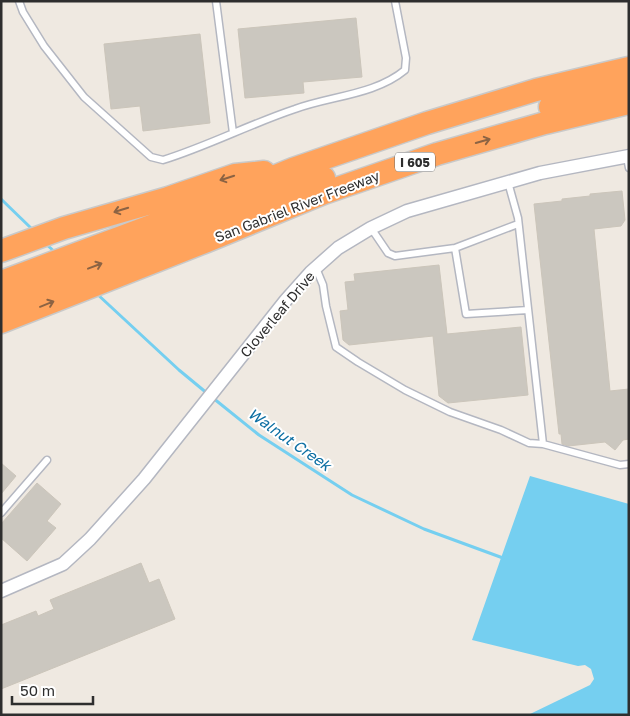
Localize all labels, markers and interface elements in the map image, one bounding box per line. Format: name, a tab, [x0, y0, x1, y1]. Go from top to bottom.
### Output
one-way arrow	[475, 136, 491, 146]
road number: I 605	[395, 152, 435, 172]
street label: San Gabriel River Freeway	[212, 167, 382, 245]
one-way arrow	[220, 174, 236, 183]
one-way arrow	[113, 206, 129, 216]
one-way arrow	[87, 261, 102, 270]
street label: Cloverleaf Drive	[236, 268, 318, 360]
one-way arrow	[38, 299, 54, 308]
water label: Walnut Creek	[245, 404, 336, 475]
scale bar	[12, 674, 94, 706]
text: 50 m	[20, 681, 55, 699]

